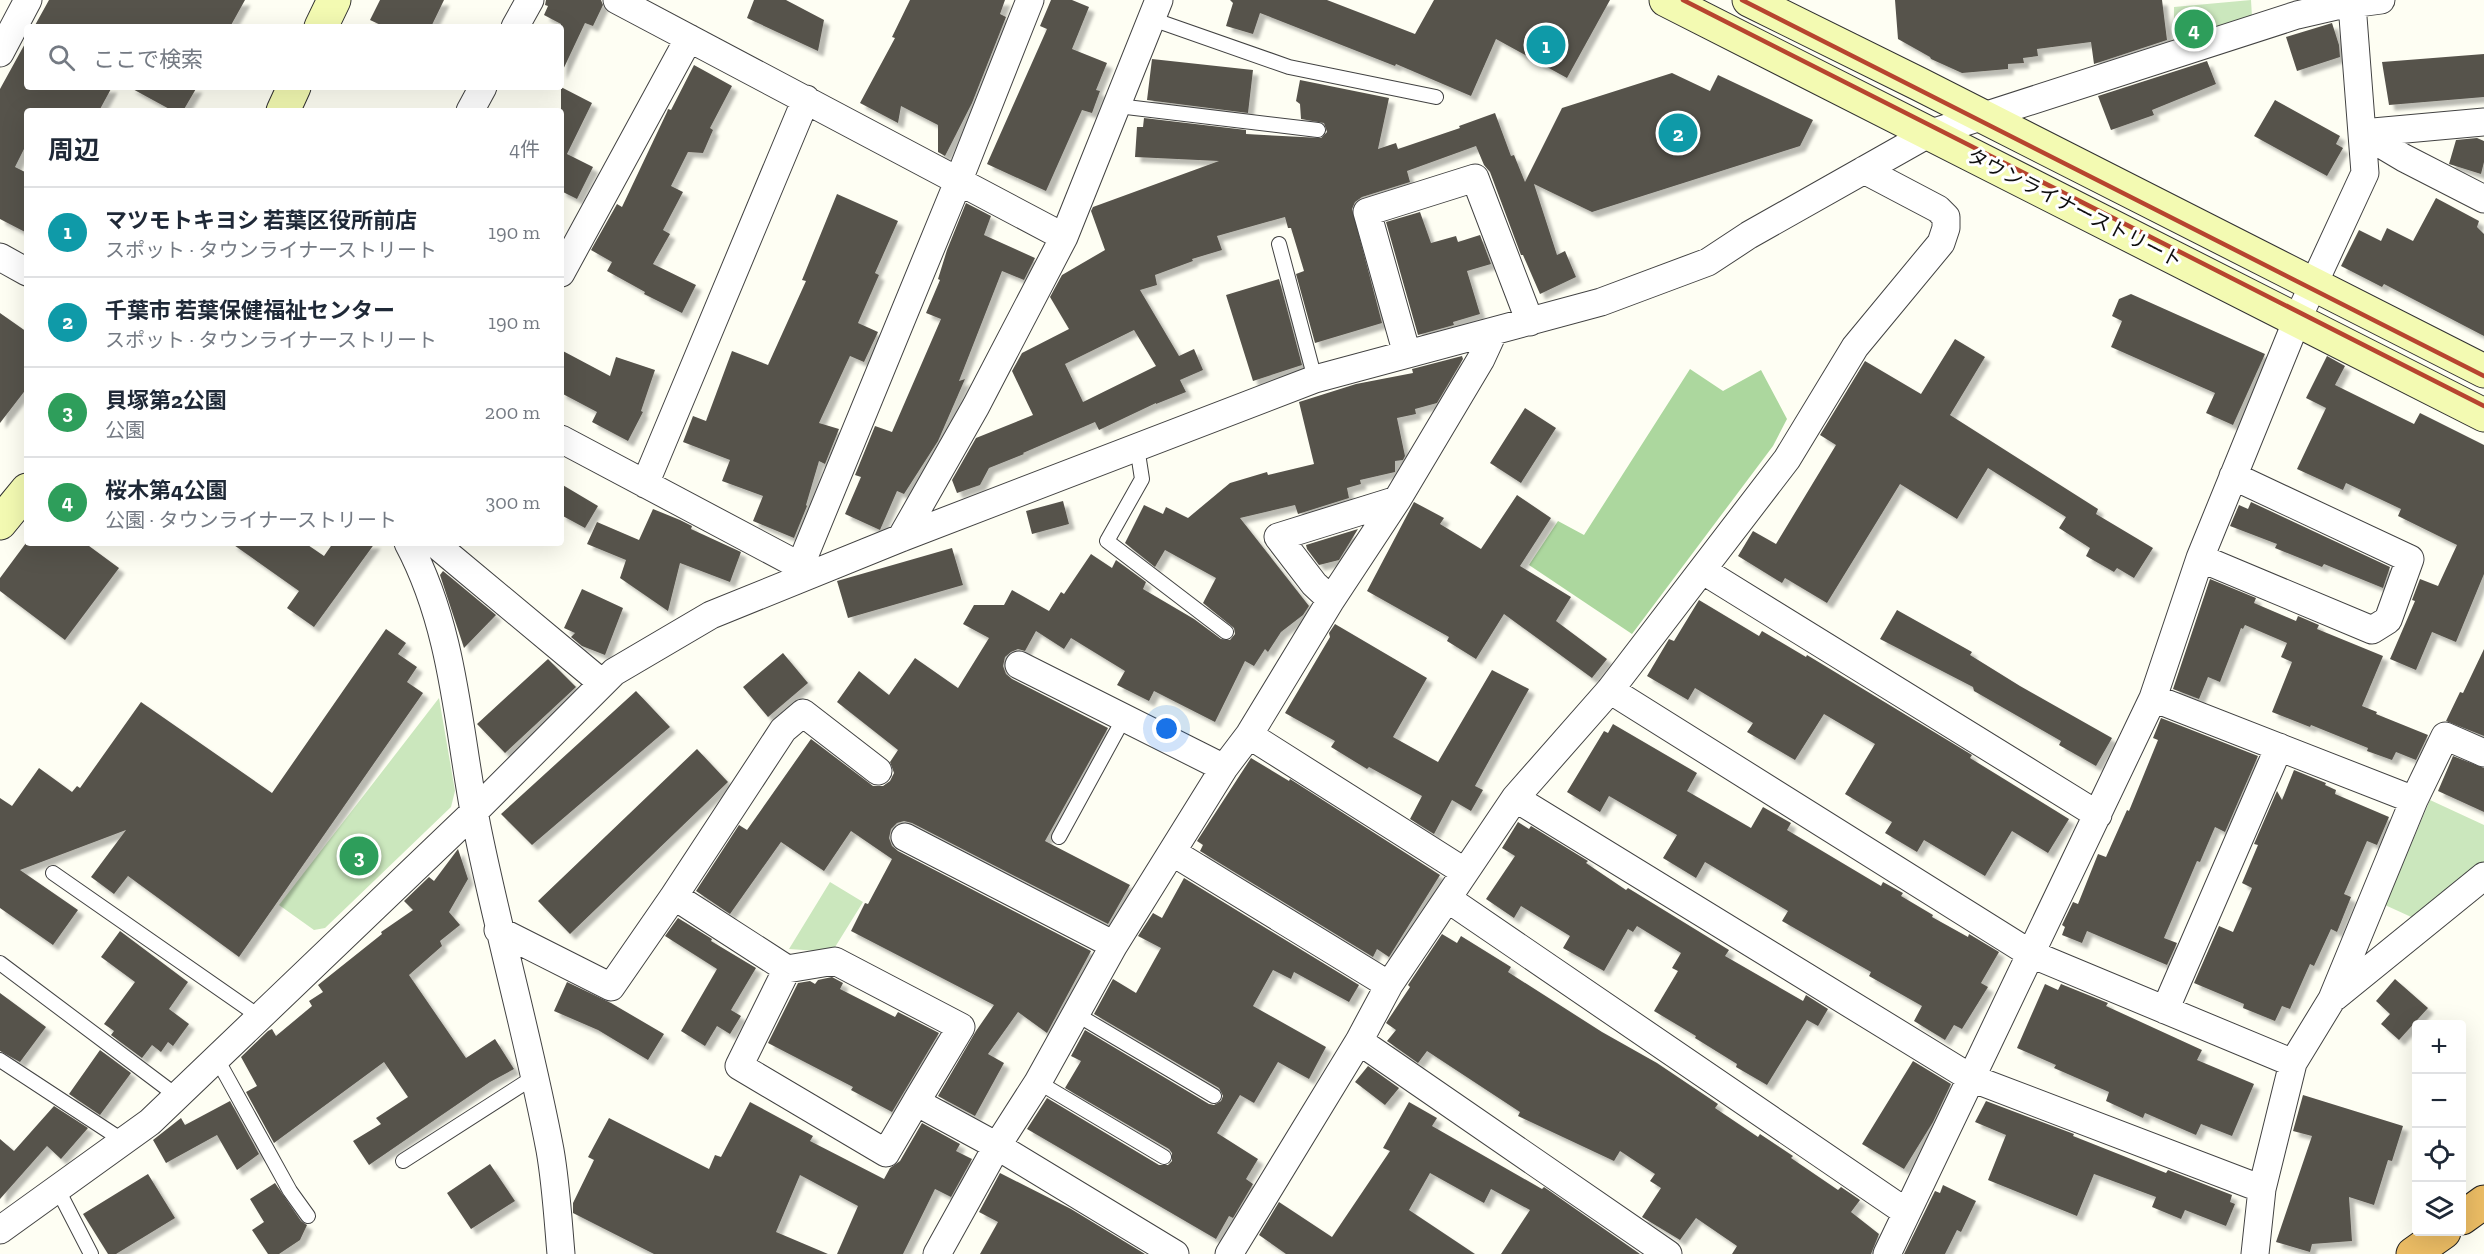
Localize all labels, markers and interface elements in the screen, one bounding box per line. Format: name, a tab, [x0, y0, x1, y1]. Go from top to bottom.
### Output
pin: 4	[2174, 6, 2214, 51]
pin: 1	[1526, 22, 1566, 68]
search box	[24, 24, 564, 90]
icon: search	[45, 41, 78, 74]
text: ここで検索	[93, 46, 203, 73]
pin: 2	[1658, 110, 1698, 156]
text: 周辺	[48, 134, 100, 166]
text: 4件	[509, 137, 540, 161]
street label: タウンライナーストリート	[1963, 143, 2187, 273]
text: マツモトキヨシ 若葉区役所前店	[105, 207, 417, 234]
text: 1	[63, 220, 72, 244]
text: 190 m	[488, 220, 540, 244]
text: スポット · タウンライナーストリート	[105, 238, 437, 262]
text: 千葉市 若葉保健福祉センター	[105, 297, 395, 324]
text: 2	[62, 310, 73, 334]
text: 190 m	[488, 310, 540, 334]
text: スポット · タウンライナーストリート	[105, 328, 437, 352]
text: 貝塚第2公園	[105, 387, 227, 414]
text: 3	[62, 400, 73, 424]
text: 200 m	[485, 400, 540, 424]
text: 公園	[105, 418, 145, 442]
text: 桜木第4公園	[105, 477, 228, 504]
text: 4	[62, 490, 73, 514]
text: 300 m	[485, 490, 540, 514]
text: 公園 · タウンライナーストリート	[105, 508, 397, 532]
your location	[1152, 714, 1181, 743]
pin: 3	[340, 834, 378, 878]
map controls	[2412, 1020, 2466, 1236]
button: +	[2412, 1020, 2466, 1074]
button: −	[2412, 1074, 2466, 1128]
button: locate	[2412, 1128, 2466, 1182]
button: layers	[2412, 1182, 2466, 1236]

